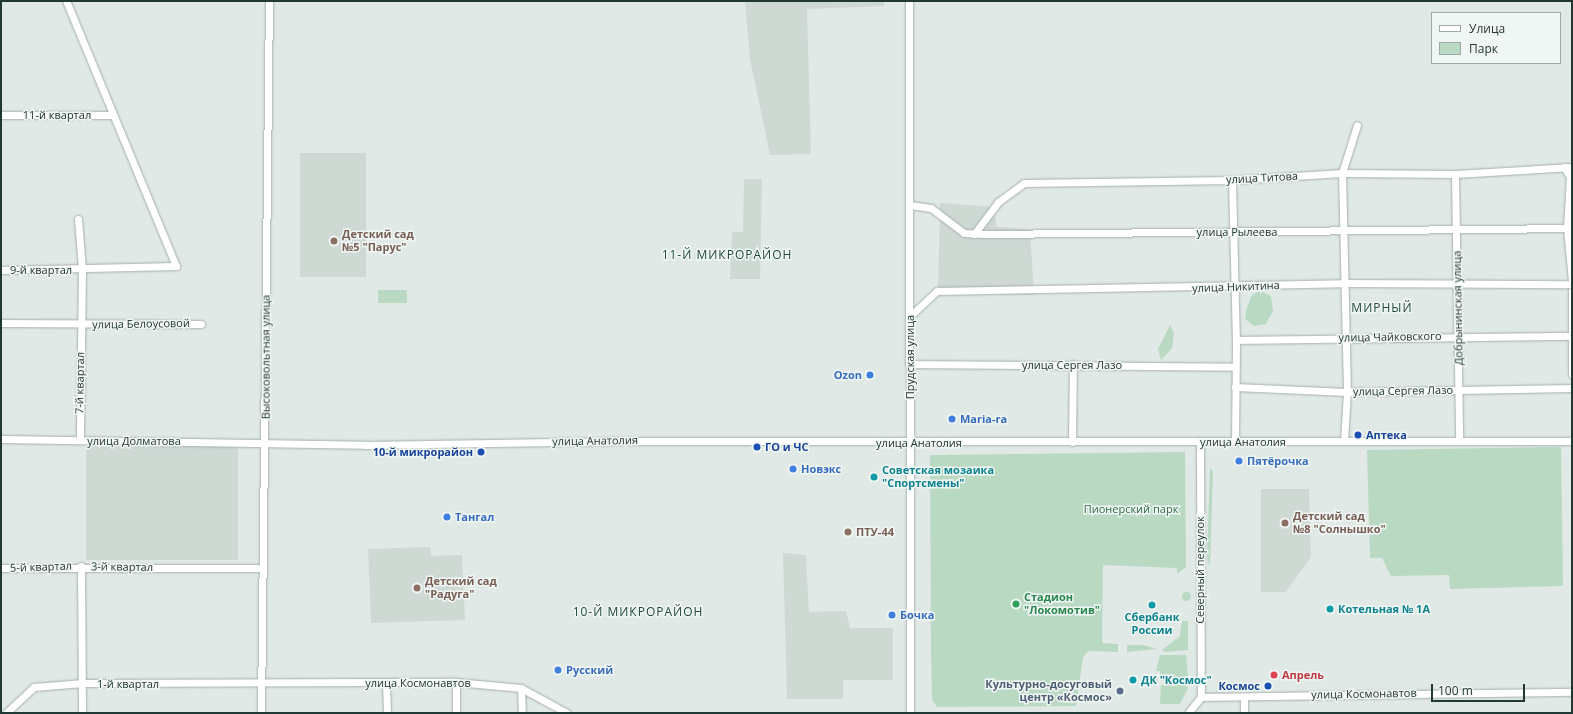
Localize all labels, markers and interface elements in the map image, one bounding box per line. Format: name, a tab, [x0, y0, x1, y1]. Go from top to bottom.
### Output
legend	[1431, 12, 1561, 64]
text: Улица	[1469, 20, 1505, 37]
text: Парк	[1469, 40, 1498, 57]
street label: 11-й квартал	[23, 108, 91, 122]
street label: улица Титова	[1226, 170, 1298, 186]
street label: улица Рылеева	[1197, 225, 1277, 239]
place label: Детский сад №5 "Парус"	[342, 228, 414, 254]
marker: Детский сад №5 "Парус"	[329, 236, 339, 246]
district label: 11-Й МИКРОРАЙОН	[662, 248, 792, 262]
street label: Добрынинская улица	[1450, 251, 1466, 365]
street label: 9-й квартал	[10, 263, 72, 277]
street label: улица Никитина	[1192, 279, 1280, 295]
street label: Высоковольтная улица	[259, 295, 273, 419]
district label: МИРНЫЙ	[1351, 301, 1413, 315]
street label: Прудская улица	[903, 315, 917, 399]
street label: улица Белоусовой	[92, 317, 190, 331]
street label: улица Чайковского	[1338, 330, 1442, 344]
street label: 7-й квартал	[73, 352, 87, 414]
street label: улица Сергея Лазо	[1022, 358, 1122, 372]
place label: Ozon	[834, 368, 862, 382]
marker: Ozon	[865, 370, 875, 380]
street label: улица Сергея Лазо	[1353, 384, 1453, 398]
place label: Maria-ra	[960, 412, 1007, 426]
marker: Maria-ra	[947, 414, 957, 424]
place label: Аптека	[1366, 428, 1407, 442]
marker: Аптека	[1353, 430, 1363, 440]
street label: улица Долматова	[87, 434, 181, 448]
street label: улица Анатолия	[552, 434, 638, 448]
street label: улица Анатолия	[1200, 435, 1286, 449]
street label: улица Анатолия	[876, 436, 962, 450]
place label: ГО и ЧС	[765, 440, 809, 454]
marker: ГО и ЧС	[752, 442, 762, 452]
place label: 10-й микрорайон	[373, 445, 473, 459]
marker: 10-й микрорайон	[476, 447, 486, 457]
place label: Пятёрочка	[1247, 454, 1309, 468]
marker: Пятёрочка	[1234, 456, 1244, 466]
place label: Новэкс	[801, 462, 841, 476]
marker: Новэкс	[788, 464, 798, 474]
place label: Советская мозаика "Спортсмены"	[882, 464, 994, 490]
marker: Советская мозаика "Спортсмены"	[869, 472, 879, 482]
park label: Пионерский парк	[1084, 502, 1178, 516]
place label: Тангал	[455, 510, 494, 524]
place label: Детский сад №8 "Солнышко"	[1293, 510, 1386, 536]
marker: Тангал	[442, 512, 452, 522]
street label: Северный переулок	[1193, 516, 1207, 624]
marker: Детский сад №8 "Солнышко"	[1280, 518, 1290, 528]
place label: ПТУ-44	[856, 525, 894, 539]
marker: ПТУ-44	[843, 527, 853, 537]
street label: 5-й квартал	[10, 559, 72, 575]
street label: 3-й квартал	[91, 560, 153, 574]
place label: Детский сад "Радуга"	[425, 575, 497, 601]
marker: Детский сад "Радуга"	[412, 583, 422, 593]
place label: Стадион "Локомотив"	[1024, 591, 1100, 617]
marker: Стадион "Локомотив"	[1011, 599, 1021, 609]
marker: Сбербанк России	[1147, 600, 1157, 610]
place label: Котельная № 1А	[1338, 602, 1430, 616]
marker: Котельная № 1А	[1325, 604, 1335, 614]
district label: 10-Й МИКРОРАЙОН	[573, 605, 703, 619]
place label: Бочка	[900, 608, 934, 622]
marker: Бочка	[887, 610, 897, 620]
place label: Сбербанк России	[1125, 611, 1179, 637]
place label: Русский	[566, 663, 613, 677]
marker: Русский	[553, 665, 563, 675]
place label: Апрель	[1282, 668, 1324, 682]
marker: Апрель	[1269, 670, 1279, 680]
place label: ДК "Космос"	[1141, 673, 1212, 687]
marker: ДК "Космос"	[1128, 675, 1138, 685]
street label: улица Космонавтов	[365, 676, 471, 690]
scale bar	[1433, 676, 1527, 702]
street label: 1-й квартал	[97, 677, 159, 691]
place label: Культурно-досуговый центр «Космос»	[985, 678, 1112, 704]
place label: Космос	[1218, 679, 1260, 693]
marker: Космос	[1263, 681, 1273, 691]
text: 100 m	[1438, 682, 1473, 699]
marker: Культурно-досуговый центр «Космос»	[1115, 686, 1125, 696]
street label: улица Космонавтов	[1311, 686, 1417, 702]

